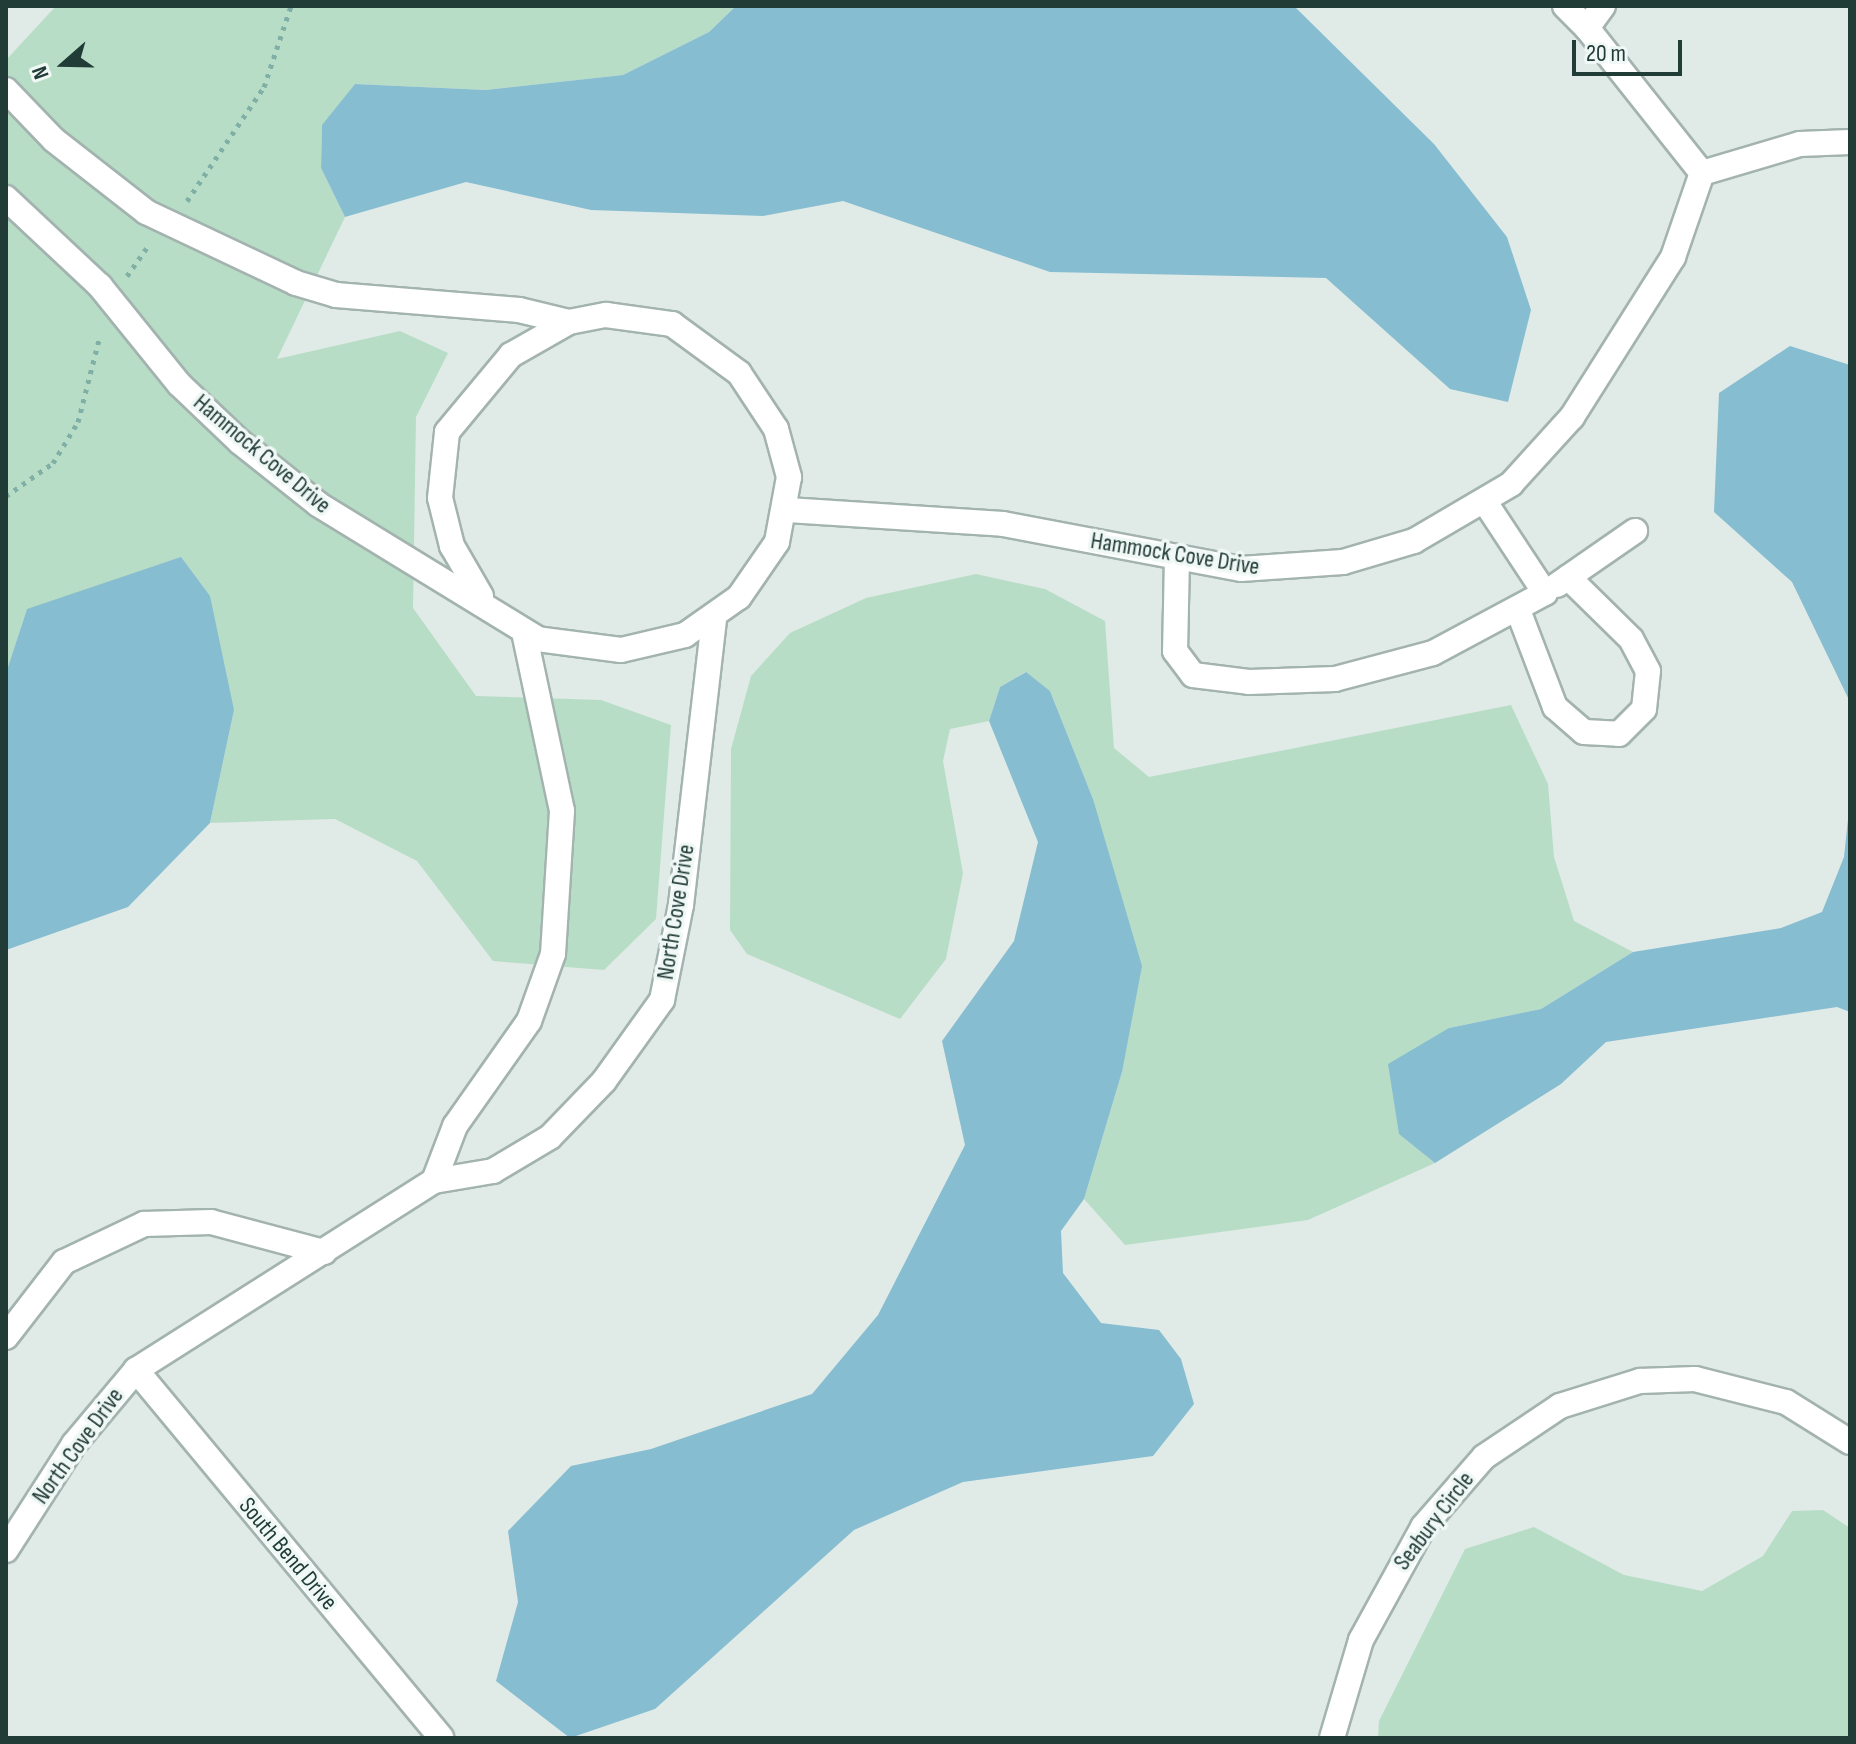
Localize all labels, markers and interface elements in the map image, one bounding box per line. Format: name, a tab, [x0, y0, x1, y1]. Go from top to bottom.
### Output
north arrow	[24, 24, 104, 104]
scale bar	[1576, 24, 1686, 74]
text: 20 m	[1586, 39, 1626, 68]
text: N	[26, 62, 56, 83]
street label: Hammock Cove Drive	[187, 388, 337, 520]
street label: Hammock Cove Drive	[1089, 526, 1261, 582]
street label: North Cove Drive	[651, 842, 701, 982]
street label: North Cove Drive	[26, 1382, 130, 1510]
street label: Seabury Circle	[1388, 1466, 1480, 1576]
street label: South Bend Drive	[233, 1492, 343, 1616]

